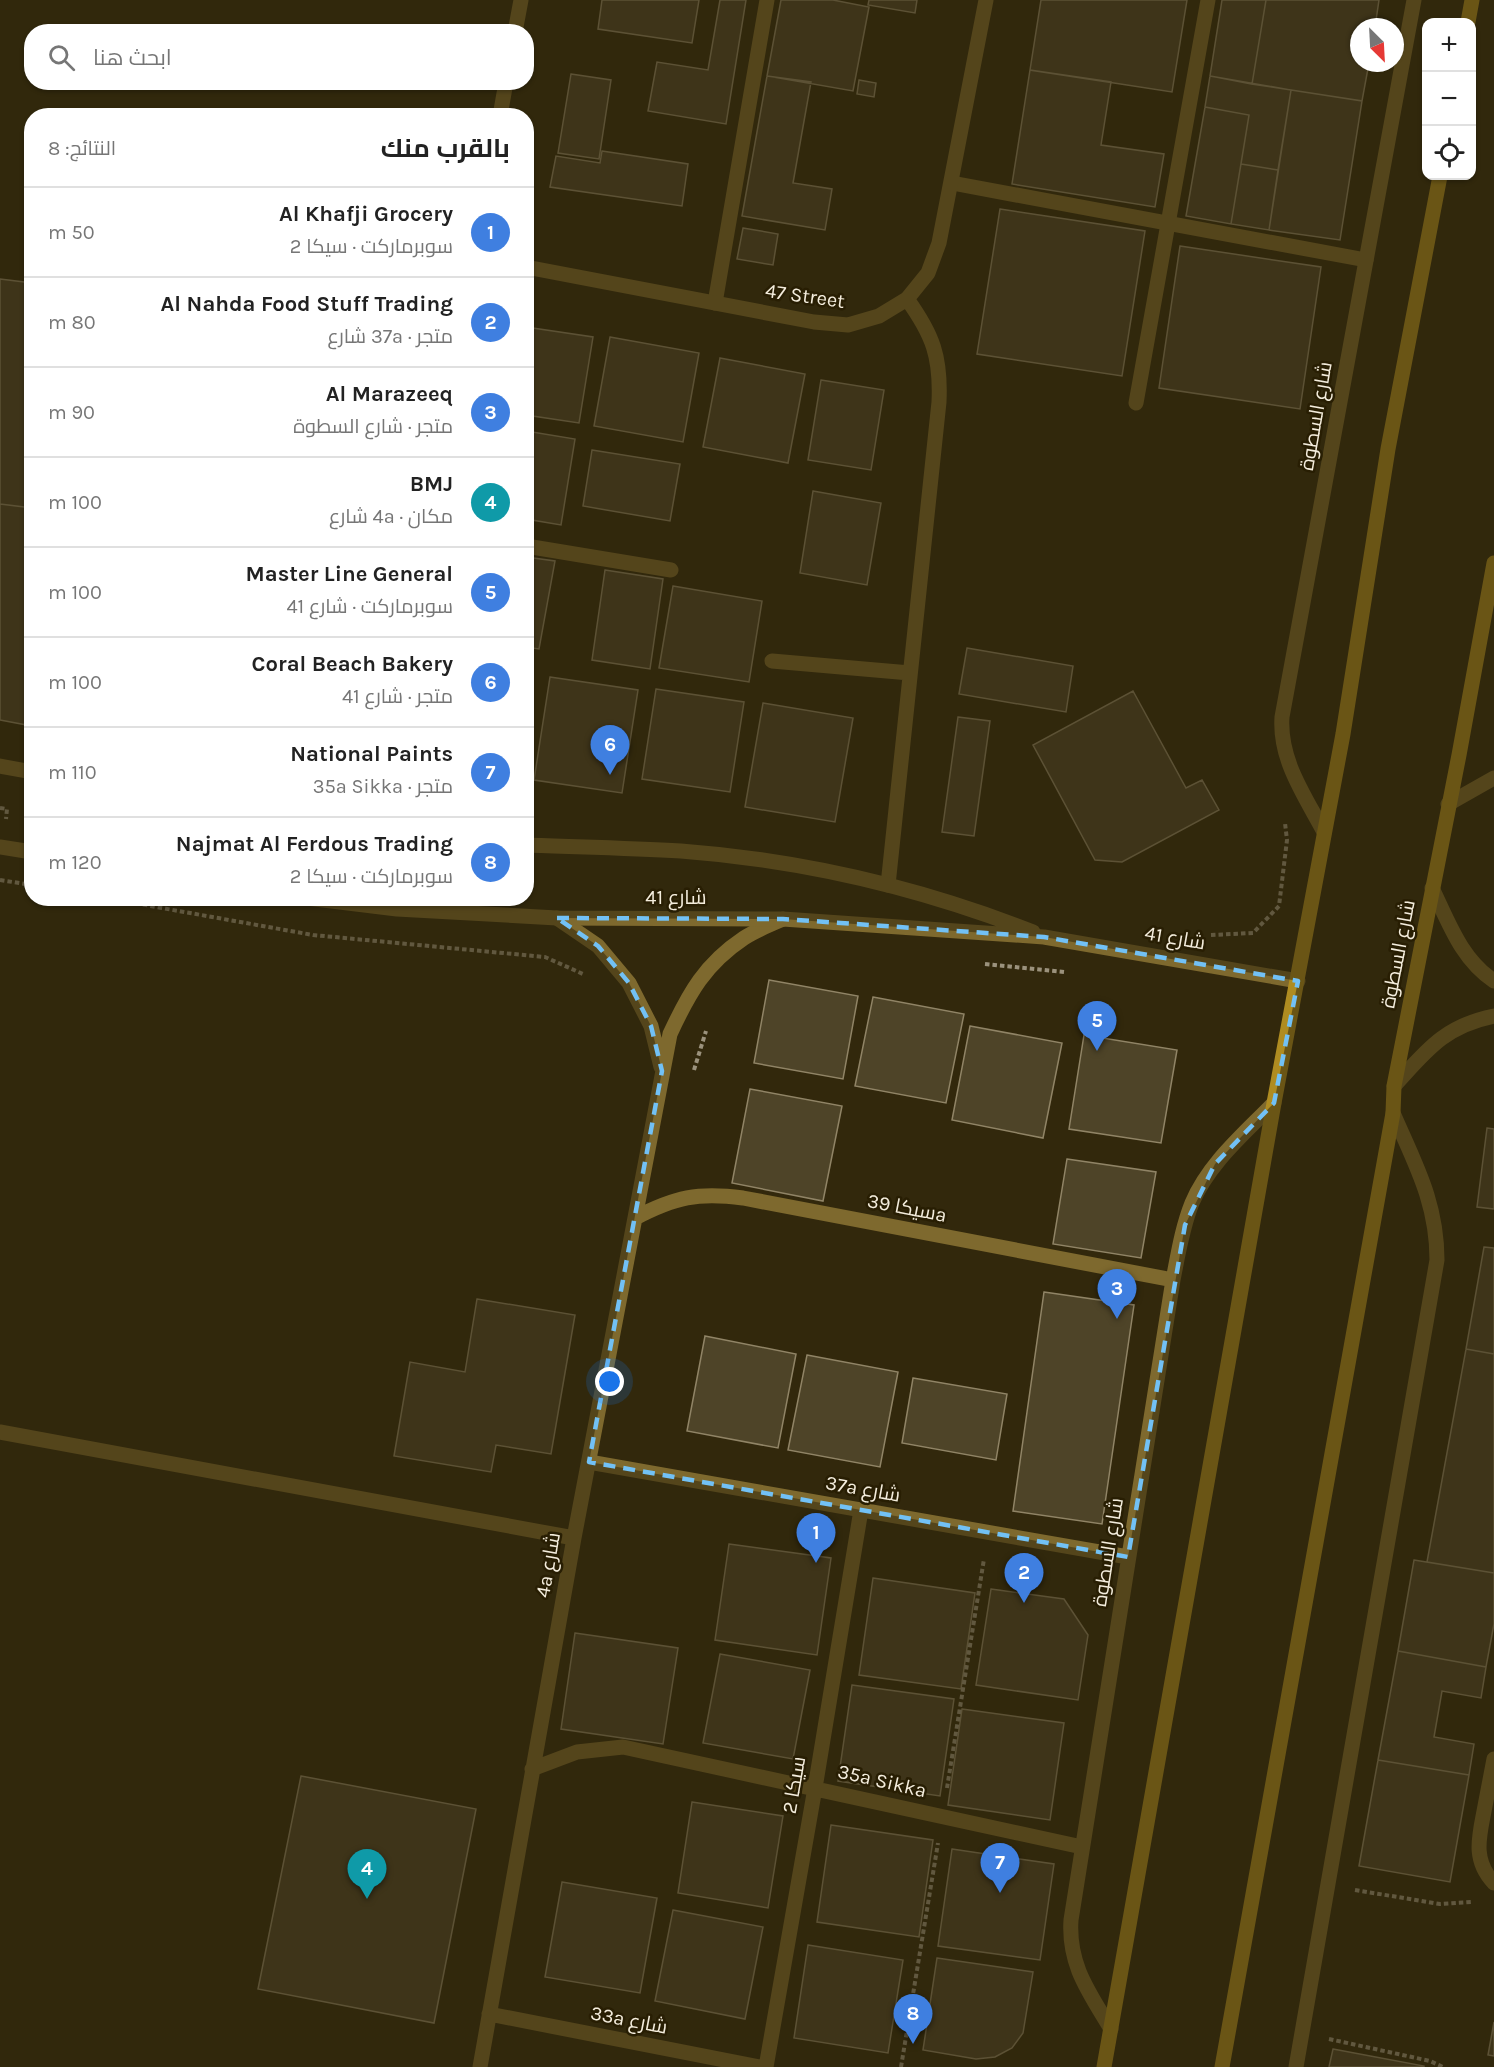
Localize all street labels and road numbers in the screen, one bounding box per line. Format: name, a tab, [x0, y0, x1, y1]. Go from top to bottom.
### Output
street label: 47 Street	[764, 279, 847, 313]
street label: شارع السطوة	[1295, 360, 1339, 472]
street label: شارع 41	[645, 886, 707, 911]
street label: شارع السطوة	[1376, 898, 1422, 1010]
street label: شارع 41	[1142, 921, 1207, 957]
street label: سيكا 39a	[865, 1189, 949, 1227]
street label: 37a شارع	[823, 1471, 902, 1509]
street label: شارع السطوة	[1088, 1496, 1130, 1608]
street label: 4a شارع	[531, 1531, 567, 1600]
street label: سيكا 2	[778, 1755, 810, 1815]
street label: 35a Sikka	[835, 1760, 929, 1802]
street label: 33a شارع	[588, 2001, 670, 2041]

